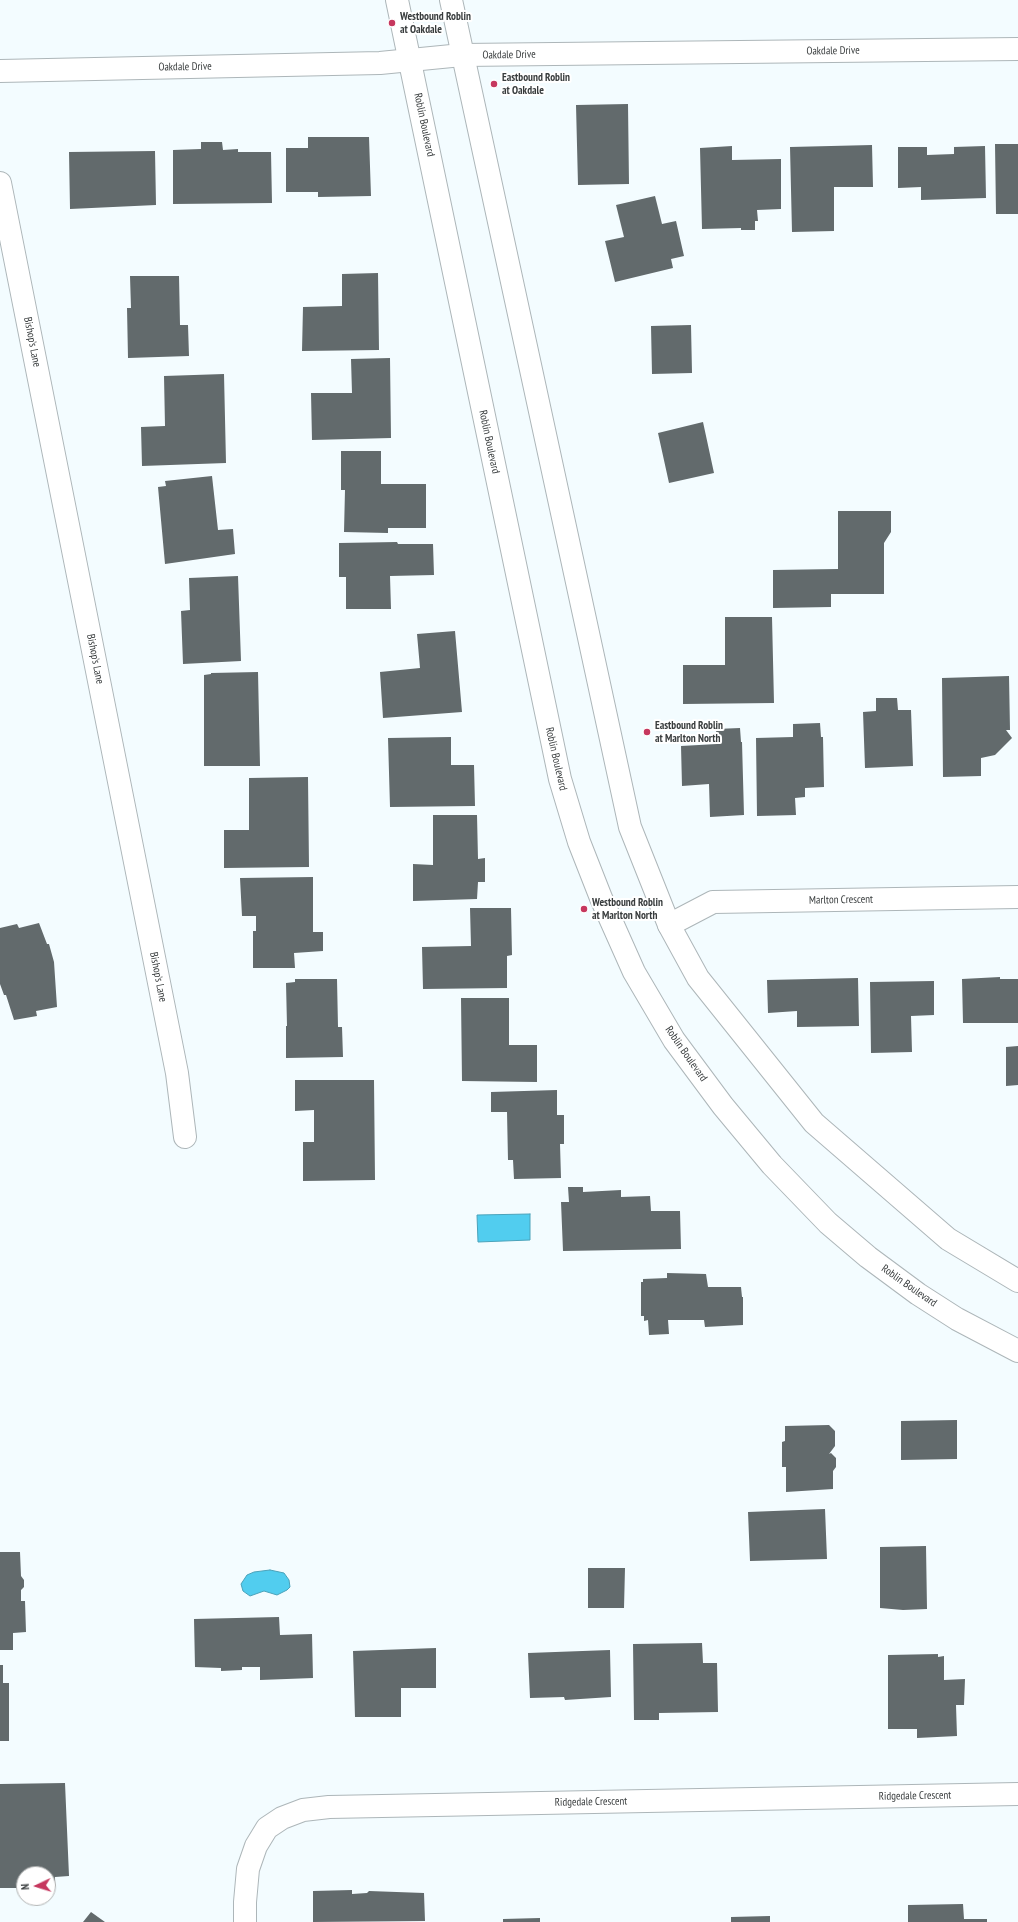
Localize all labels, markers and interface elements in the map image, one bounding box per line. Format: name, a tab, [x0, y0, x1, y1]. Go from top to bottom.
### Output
place label: Westbound Roblin at Oakdale	[400, 10, 471, 36]
marker: Westbound Roblin at Oakdale	[387, 18, 397, 28]
street label: Oakdale Drive	[806, 44, 860, 58]
street label: Oakdale Drive	[482, 48, 536, 62]
street label: Oakdale Drive	[158, 60, 212, 74]
place label: Eastbound Roblin at Oakdale	[502, 71, 570, 97]
marker: Eastbound Roblin at Oakdale	[489, 79, 499, 89]
street label: Roblin Boulevard	[411, 92, 437, 158]
street label: Bishop's Lane	[21, 316, 43, 368]
street label: Roblin Boulevard	[476, 409, 502, 475]
street label: Bishop's Lane	[84, 633, 106, 685]
place label: Eastbound Roblin at Marlton North	[655, 719, 723, 745]
street label: Roblin Boulevard	[542, 726, 570, 792]
marker: Eastbound Roblin at Marlton North	[642, 727, 652, 737]
street label: Marlton Crescent	[809, 893, 873, 907]
place label: Westbound Roblin at Marlton North	[592, 896, 663, 922]
marker: Westbound Roblin at Marlton North	[579, 904, 589, 914]
street label: Bishop's Lane	[147, 951, 169, 1003]
street label: Roblin Boulevard	[662, 1024, 710, 1084]
street label: Roblin Boulevard	[879, 1262, 939, 1310]
street label: Ridgedale Crescent	[879, 1789, 951, 1803]
street label: Ridgedale Crescent	[555, 1795, 627, 1809]
north arrow	[16, 1866, 56, 1906]
text: N	[18, 1883, 32, 1890]

